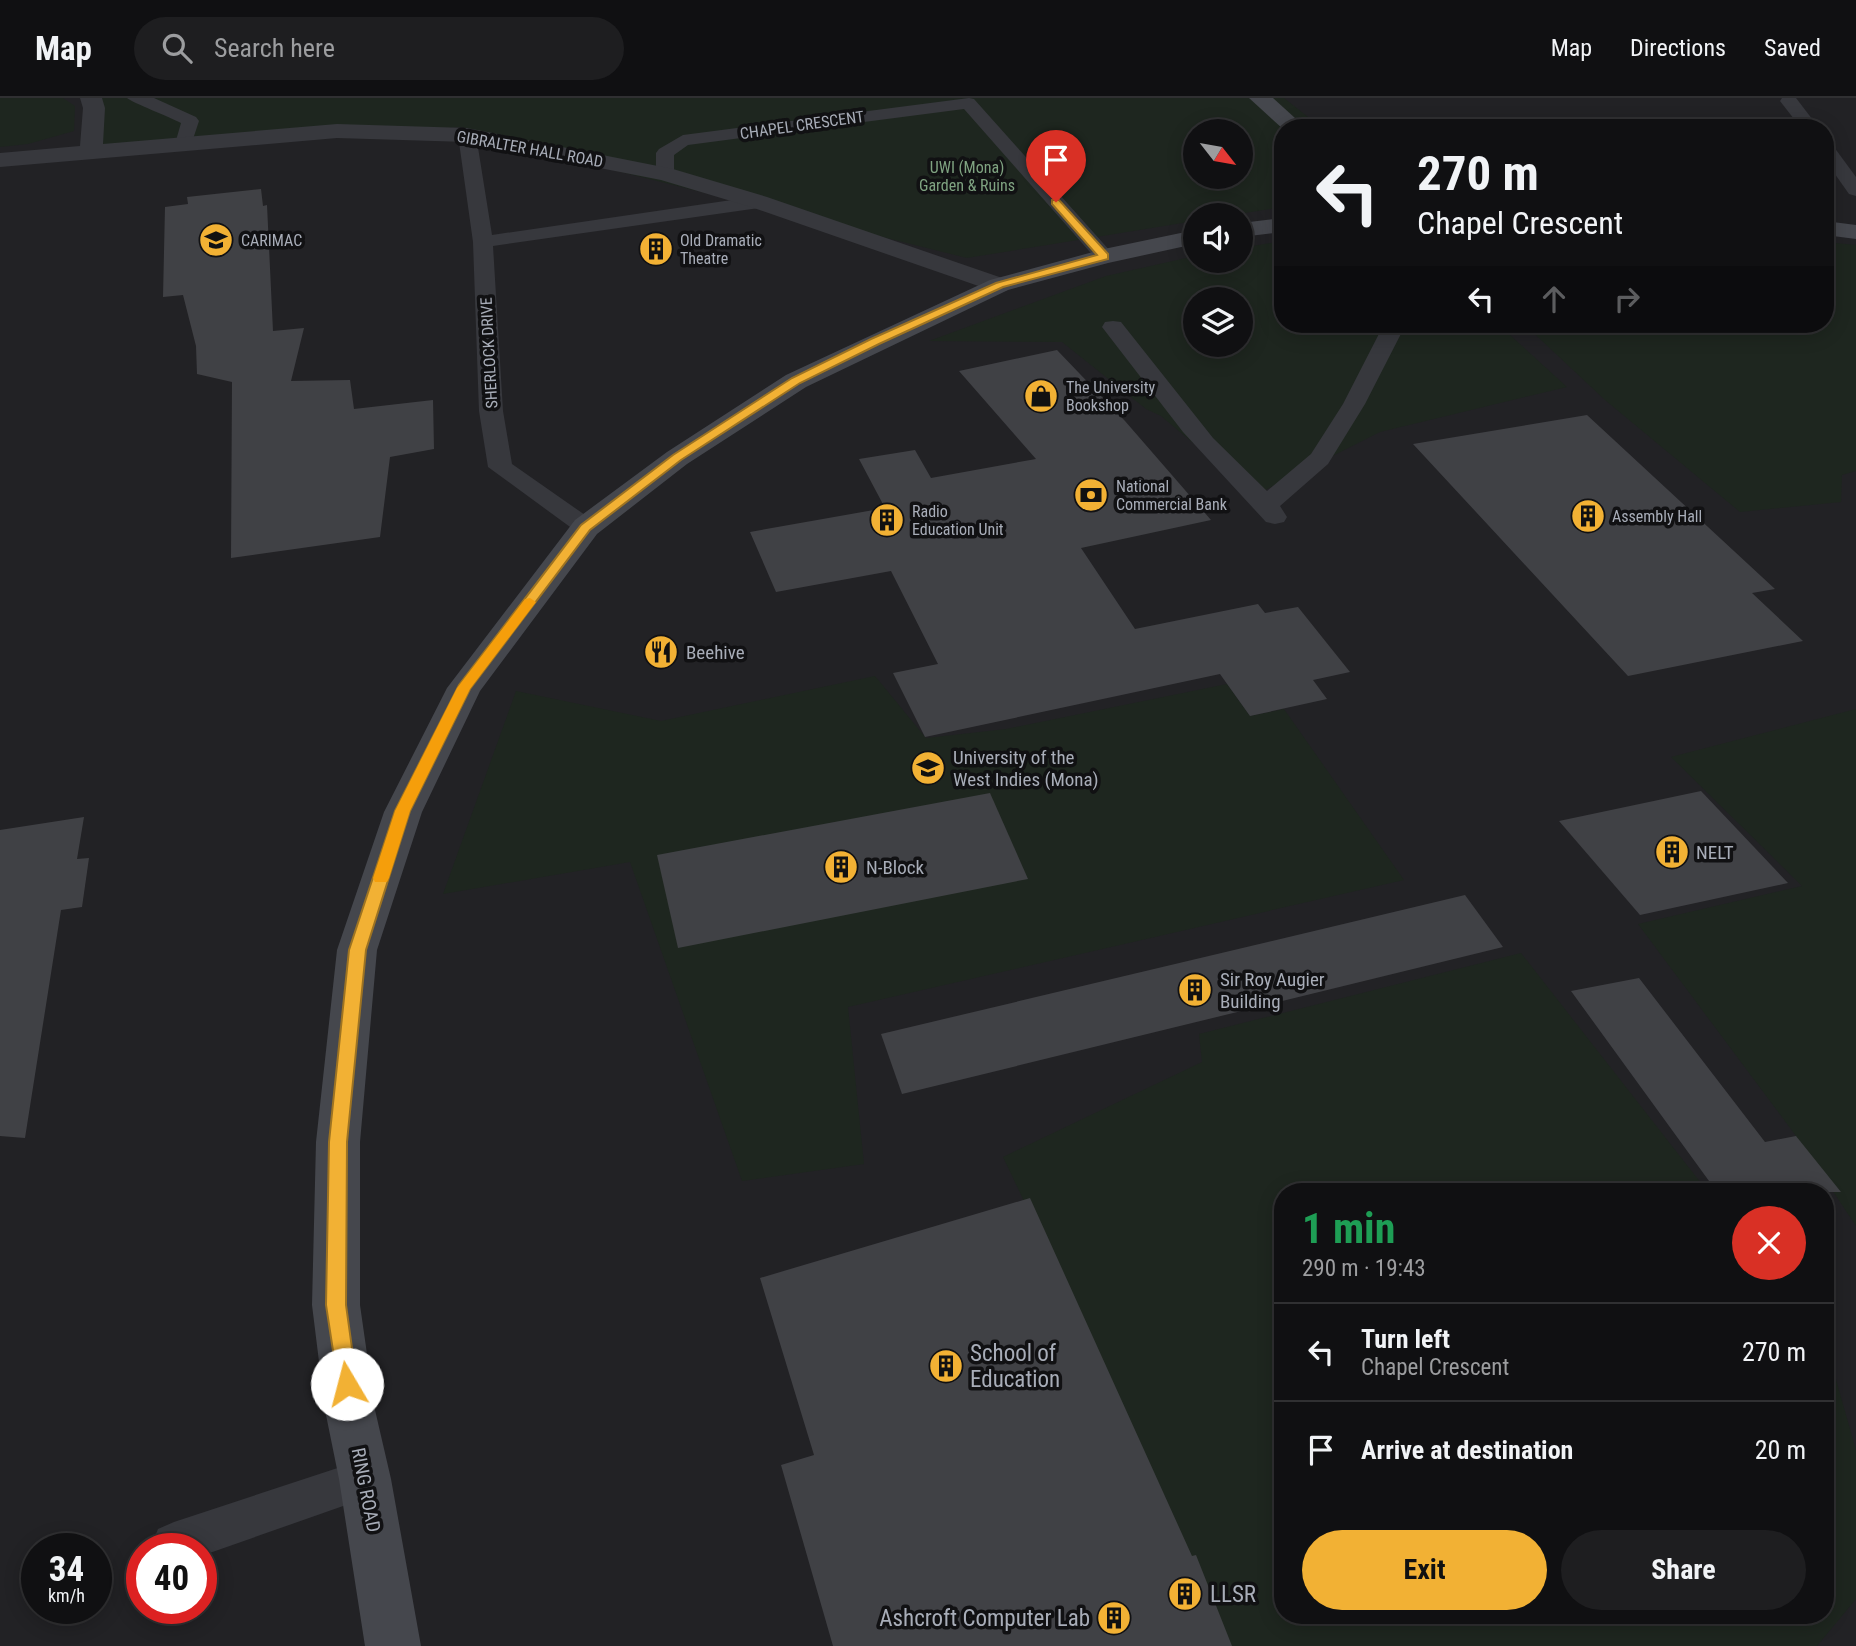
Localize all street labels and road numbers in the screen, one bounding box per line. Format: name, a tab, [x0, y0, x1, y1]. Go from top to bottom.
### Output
street label: CHAPEL CRESCENT	[739, 107, 865, 143]
street label: GIBRALTER HALL ROAD	[455, 127, 605, 171]
street label: SHERLOCK DRIVE	[477, 297, 501, 409]
street label: RING ROAD	[347, 1446, 385, 1534]

